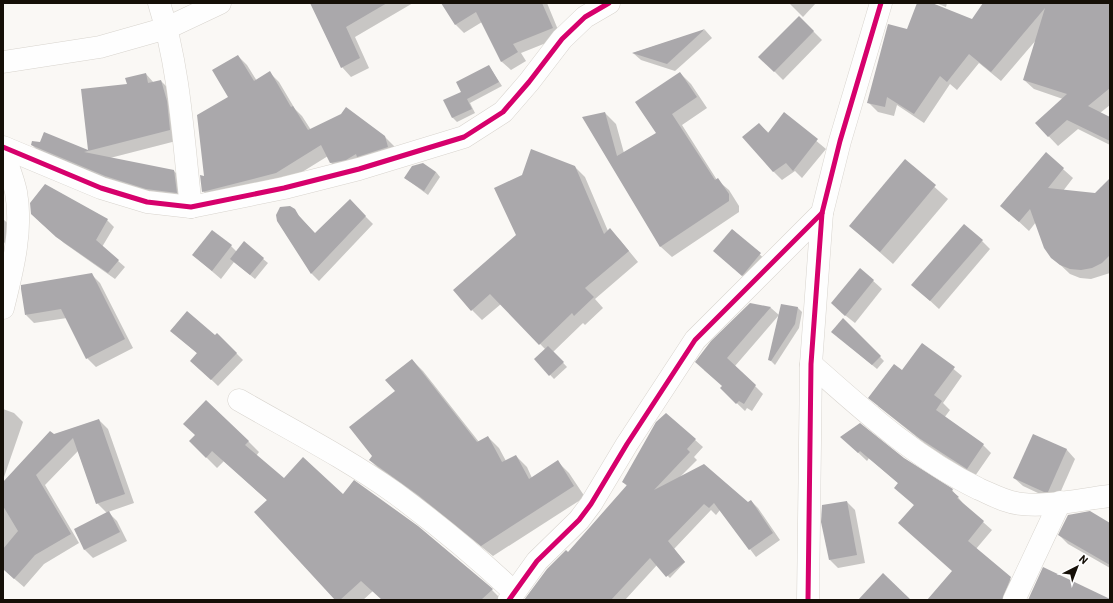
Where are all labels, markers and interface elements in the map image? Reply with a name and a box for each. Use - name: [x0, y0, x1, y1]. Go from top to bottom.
- north arrow: [1057, 547, 1097, 587]
- text: N: [1077, 552, 1091, 566]

